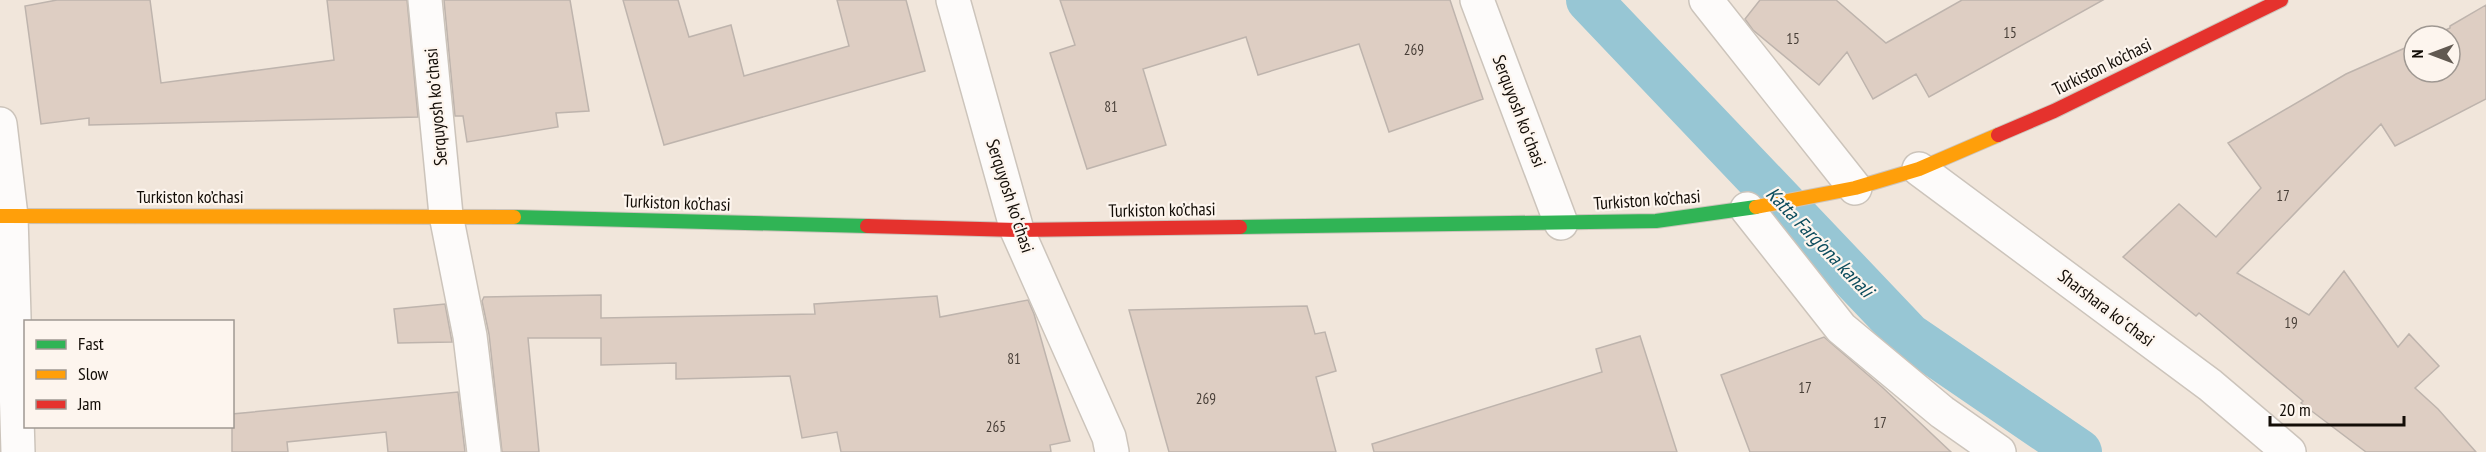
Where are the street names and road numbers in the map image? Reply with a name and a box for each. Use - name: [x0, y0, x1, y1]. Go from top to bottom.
- street label: Turkiston ko’chasi: [2049, 33, 2155, 100]
- street label: Serquyosh koʻchasi: [419, 47, 452, 167]
- street label: Serquyosh koʻchasi: [1488, 52, 1551, 170]
- street label: Serquyosh koʻchasi: [981, 136, 1040, 256]
- street label: Turkiston ko’chasi: [1593, 184, 1701, 215]
- street label: Turkiston ko’chasi: [136, 185, 244, 208]
- street label: Turkiston ko’chasi: [623, 189, 731, 216]
- street label: Turkiston ko’chasi: [1108, 197, 1216, 222]
- street label: Sharshara koʻchasi: [2053, 264, 2159, 351]

